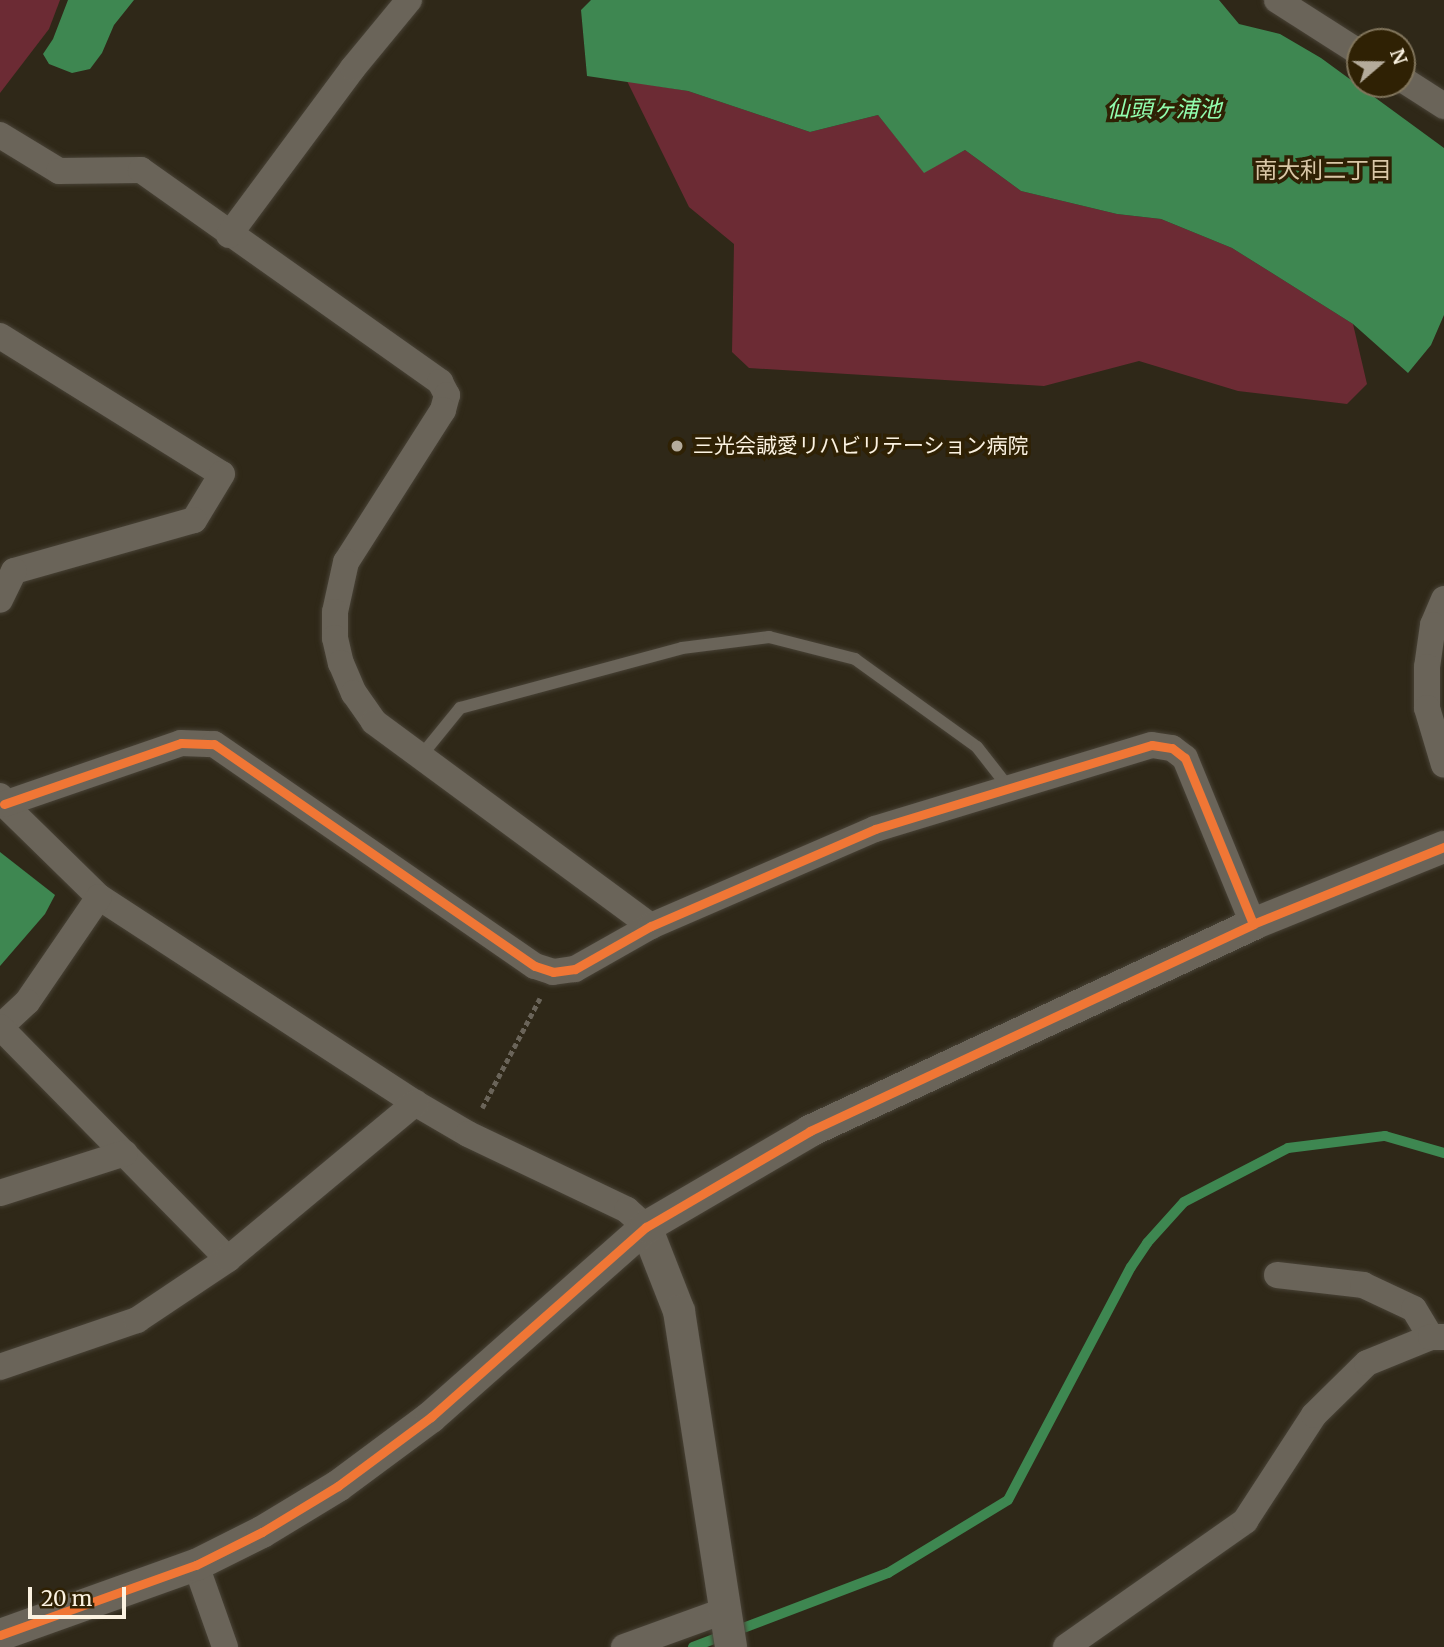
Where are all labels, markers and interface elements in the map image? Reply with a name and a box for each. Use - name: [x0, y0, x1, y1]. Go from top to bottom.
- north arrow: [1346, 28, 1416, 98]
- text: N: [1385, 45, 1413, 68]
- water label: 仙頭ヶ浦池: [1107, 95, 1221, 123]
- district label: 南大利二丁目: [1254, 156, 1392, 184]
- place label: 三光会誠愛リハビリテーション病院: [693, 433, 1029, 459]
- marker: 三光会誠愛リハビリテーション病院: [667, 436, 687, 456]
- scale bar: [32, 1574, 130, 1618]
- text: 20 m: [41, 1585, 92, 1612]

